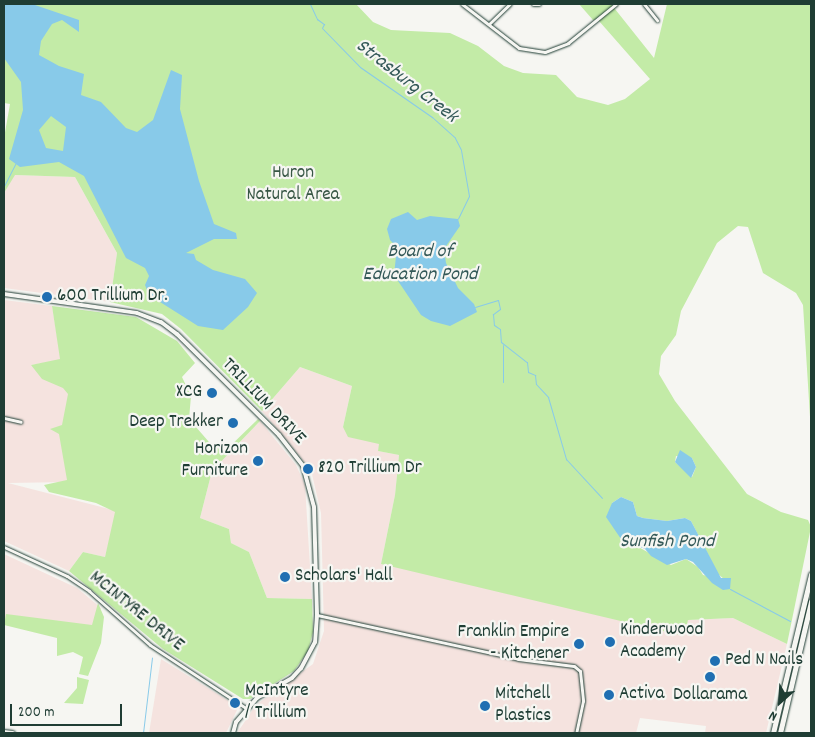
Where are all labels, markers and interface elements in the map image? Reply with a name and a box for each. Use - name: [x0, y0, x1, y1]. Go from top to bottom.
- water label: Strasburg Creek: [350, 35, 462, 129]
- park label: Huron Natural Area: [246, 163, 340, 207]
- water label: Board of Education Pond: [363, 240, 477, 287]
- place label: 600 Trillium Dr.: [57, 286, 168, 308]
- marker: 600 Trillium Dr.: [41, 291, 53, 303]
- street label: TRILLIUM DRIVE: [216, 354, 310, 450]
- place label: XCG: [176, 382, 202, 404]
- marker: XCG: [206, 387, 218, 399]
- place label: Deep Trekker: [129, 412, 223, 434]
- marker: Deep Trekker: [227, 417, 239, 429]
- place label: Horizon Furniture: [181, 439, 248, 483]
- marker: Horizon Furniture: [252, 455, 264, 467]
- place label: 820 Trillium Dr: [318, 458, 422, 480]
- marker: 820 Trillium Dr: [302, 463, 314, 475]
- water label: Sunfish Pond: [620, 530, 714, 554]
- place label: Scholars' Hall: [295, 566, 392, 588]
- street label: MCINTYRE DRIVE: [84, 567, 188, 657]
- marker: Scholars' Hall: [279, 571, 291, 583]
- place label: Kinderwood Academy: [620, 620, 703, 664]
- place label: Franklin Empire - Kitchener: [458, 622, 569, 666]
- marker: Kinderwood Academy: [604, 636, 616, 648]
- marker: Franklin Empire - Kitchener: [573, 638, 585, 650]
- place label: Ped N Nails: [725, 650, 803, 672]
- marker: Ped N Nails: [709, 655, 721, 667]
- marker: Dollarama: [704, 671, 716, 683]
- north arrow: [755, 677, 805, 727]
- place label: McIntyre / Trillium: [245, 681, 309, 725]
- place label: Mitchell Plastics: [495, 684, 551, 728]
- place label: Activa: [619, 684, 664, 706]
- place label: Dollarama: [673, 685, 747, 707]
- marker: Activa: [603, 689, 615, 701]
- scale bar: [12, 694, 125, 726]
- marker: McIntyre / Trillium: [229, 697, 241, 709]
- marker: Mitchell Plastics: [479, 700, 491, 712]
- text: 200 m: [18, 702, 55, 724]
- text: N: [766, 705, 781, 726]

